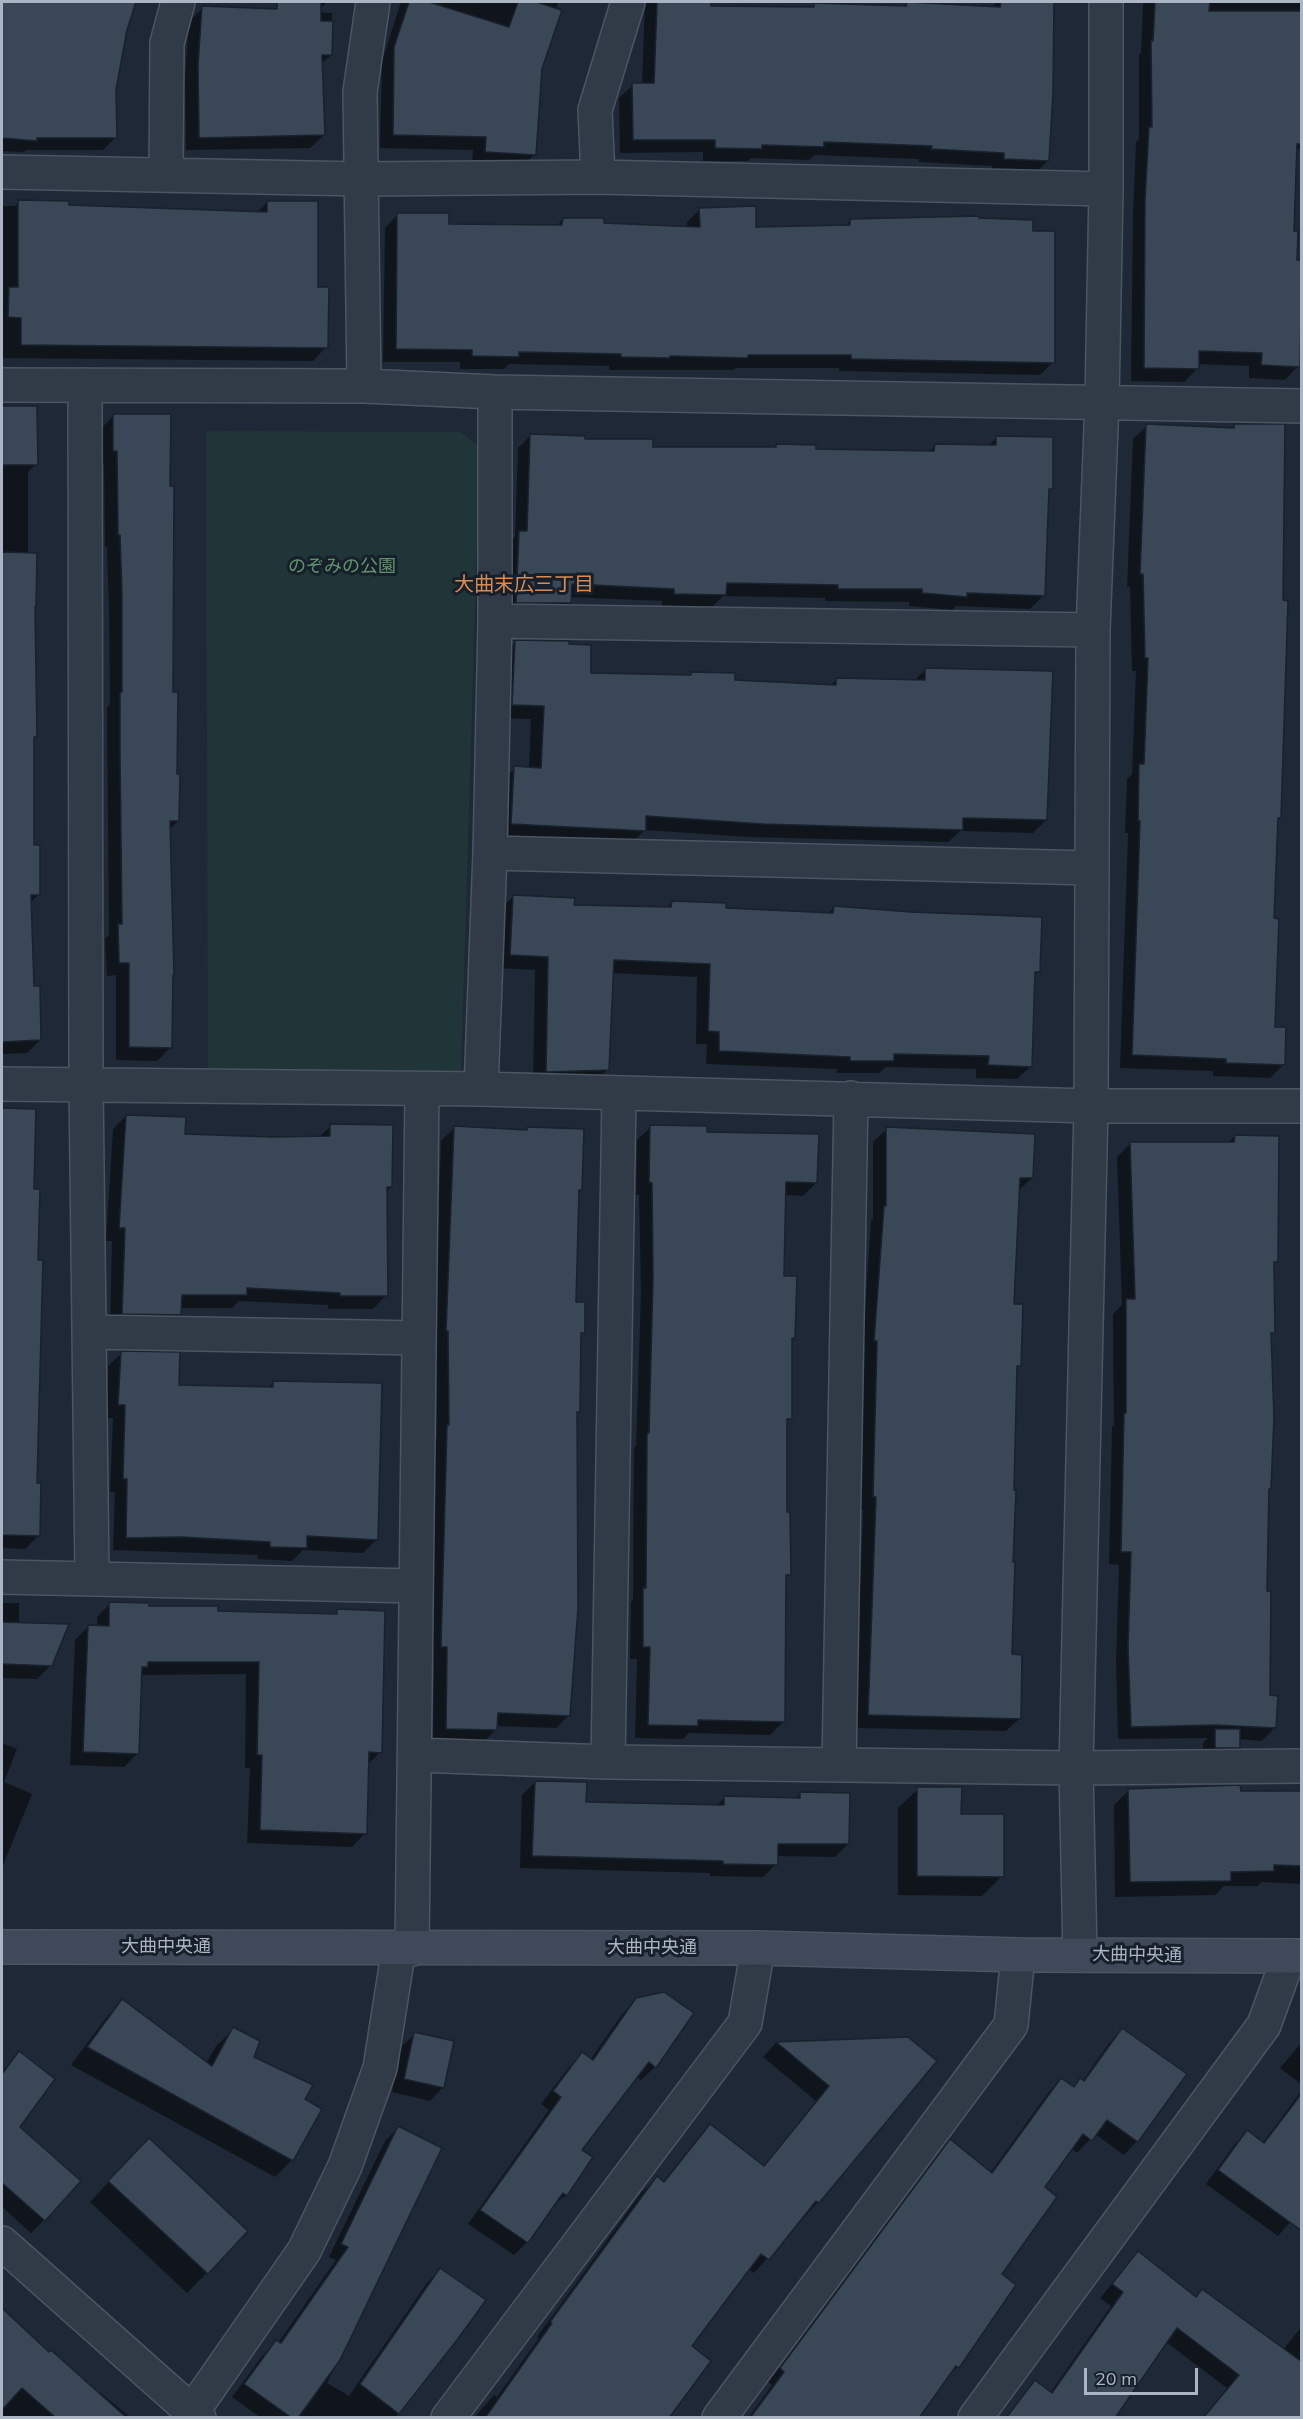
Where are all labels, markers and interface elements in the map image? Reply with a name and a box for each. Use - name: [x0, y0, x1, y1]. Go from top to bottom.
- park label: のぞみの公園: [288, 556, 396, 578]
- district label: 大曲末広三丁目: [454, 573, 594, 597]
- street label: 大曲中央通: [121, 1936, 211, 1958]
- street label: 大曲中央通: [607, 1937, 697, 1959]
- street label: 大曲中央通: [1092, 1943, 1182, 1967]
- scale bar: [1087, 2356, 1201, 2394]
- text: 20 m: [1095, 2367, 1137, 2390]

